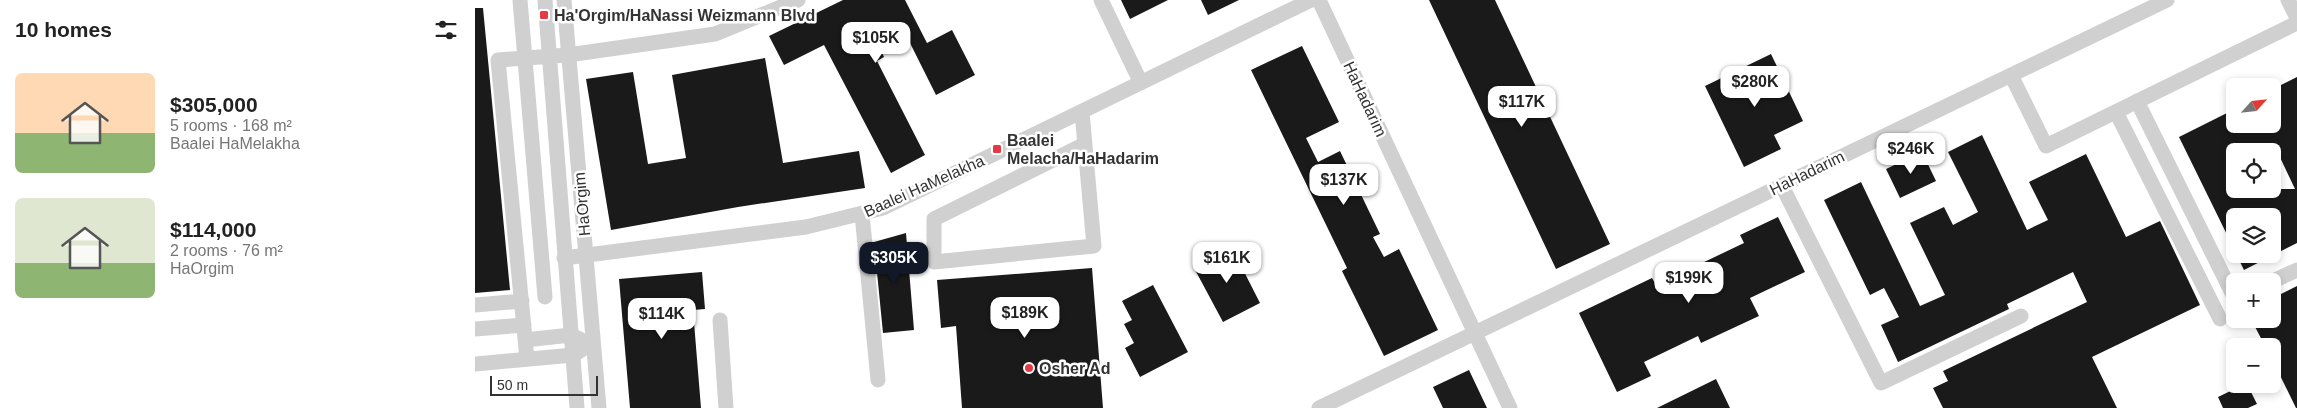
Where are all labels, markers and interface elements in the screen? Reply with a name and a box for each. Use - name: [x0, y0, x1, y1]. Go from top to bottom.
- place label: Ha'Orgim/HaNassi Weizmann Blvd: [554, 7, 815, 24]
- marker: Ha'Orgim/HaNassi Weizmann Blvd: [538, 9, 550, 21]
- icon: filters: [432, 16, 460, 44]
- text: 10 homes: [15, 18, 112, 41]
- pin: $105K: [841, 22, 911, 64]
- text: $105K: [852, 29, 900, 46]
- street label: HaHadarim: [1340, 59, 1390, 139]
- pin: $280K: [1720, 66, 1790, 108]
- text: $280K: [1731, 73, 1779, 90]
- north arrow: [2226, 78, 2281, 132]
- map controls: [2226, 78, 2281, 393]
- pin: $117K: [1487, 86, 1557, 128]
- icon: home: [55, 93, 115, 153]
- text: $305,000: [170, 93, 258, 116]
- text: $117K: [1499, 93, 1545, 110]
- text: 5 rooms · 168 m²: [170, 117, 292, 134]
- place label: Baalei Melacha/HaHadarim: [1007, 132, 1159, 167]
- pin: $246K: [1876, 132, 1946, 175]
- text: Baalei HaMelakha: [170, 135, 300, 152]
- text: $246K: [1887, 140, 1935, 157]
- marker: Baalei Melacha/HaHadarim: [991, 143, 1003, 155]
- button: locate: [2226, 143, 2281, 198]
- street label: HaHadarim: [1767, 148, 1847, 198]
- street label: Baalei HaMelakha: [861, 152, 987, 220]
- pin: $137K: [1309, 164, 1379, 206]
- street label: HaOrgim: [571, 171, 593, 237]
- text: $137K: [1320, 171, 1368, 188]
- button: layers: [2226, 208, 2281, 263]
- icon: home: [55, 218, 115, 278]
- text: $114,000: [170, 218, 256, 241]
- text: 2 rooms · 76 m²: [170, 242, 283, 259]
- pin: $305K: [859, 242, 929, 284]
- pin: $161K: [1192, 242, 1262, 284]
- text: $305K: [870, 249, 918, 266]
- text: $161K: [1203, 249, 1251, 266]
- text: HaOrgim: [170, 260, 234, 277]
- pin: $199K: [1654, 262, 1724, 304]
- text: $199K: [1665, 269, 1713, 286]
- button: +: [2226, 273, 2281, 328]
- pin: $189K: [990, 296, 1060, 339]
- pin: $114K: [627, 298, 697, 340]
- text: $189K: [1001, 304, 1049, 321]
- text: $114K: [639, 305, 685, 322]
- button: −: [2226, 338, 2281, 393]
- place label: Osher Ad: [1039, 360, 1110, 377]
- marker: Osher Ad: [1023, 362, 1035, 374]
- scale bar: [490, 373, 597, 396]
- text: 50 m: [497, 377, 528, 393]

